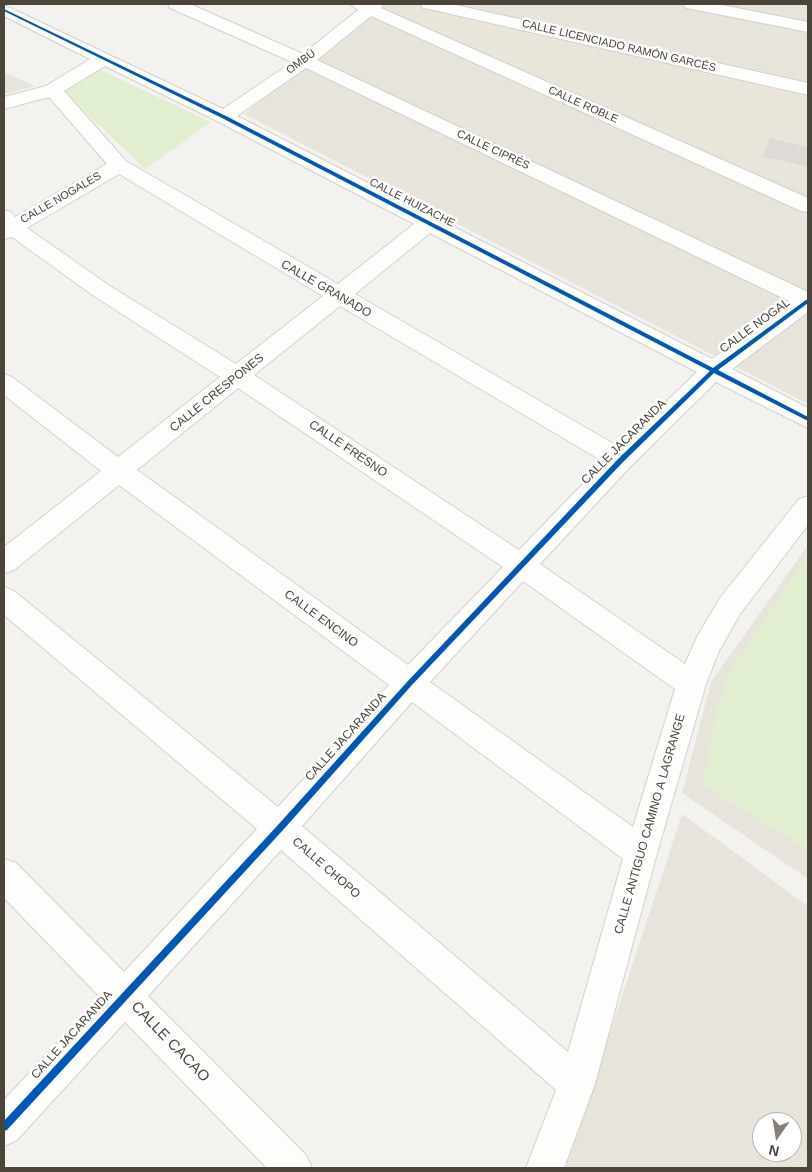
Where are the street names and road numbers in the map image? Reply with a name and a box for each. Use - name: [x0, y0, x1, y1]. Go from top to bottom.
- street label: CALLE LICENCIADO RAMÓN GARCÉS: [521, 17, 717, 75]
- street label: OMBÚ: [284, 47, 318, 77]
- street label: CALLE ROBLE: [546, 84, 620, 126]
- street label: CALLE CIPRÉS: [454, 127, 532, 173]
- street label: CALLE NOGALES: [18, 170, 104, 226]
- street label: CALLE HUIZACHE: [367, 176, 457, 230]
- street label: CALLE GRANADO: [278, 257, 374, 321]
- street label: CALLE NOGAL: [717, 296, 793, 356]
- street label: CALLE CRESPONES: [167, 351, 267, 435]
- street label: CALLE JACARANDA: [579, 397, 669, 487]
- street label: CALLE FRESNO: [306, 417, 390, 481]
- street label: CALLE ENCINO: [281, 587, 361, 651]
- street label: CALLE JACARANDA: [302, 690, 390, 784]
- street label: CALLE ANTIGUO CAMINO A LAGRANGE: [612, 712, 688, 936]
- street label: CALLE CHOPO: [289, 835, 363, 901]
- street label: CALLE JACARANDA: [28, 988, 116, 1082]
- street label: CALLE CACAO: [127, 998, 213, 1086]

